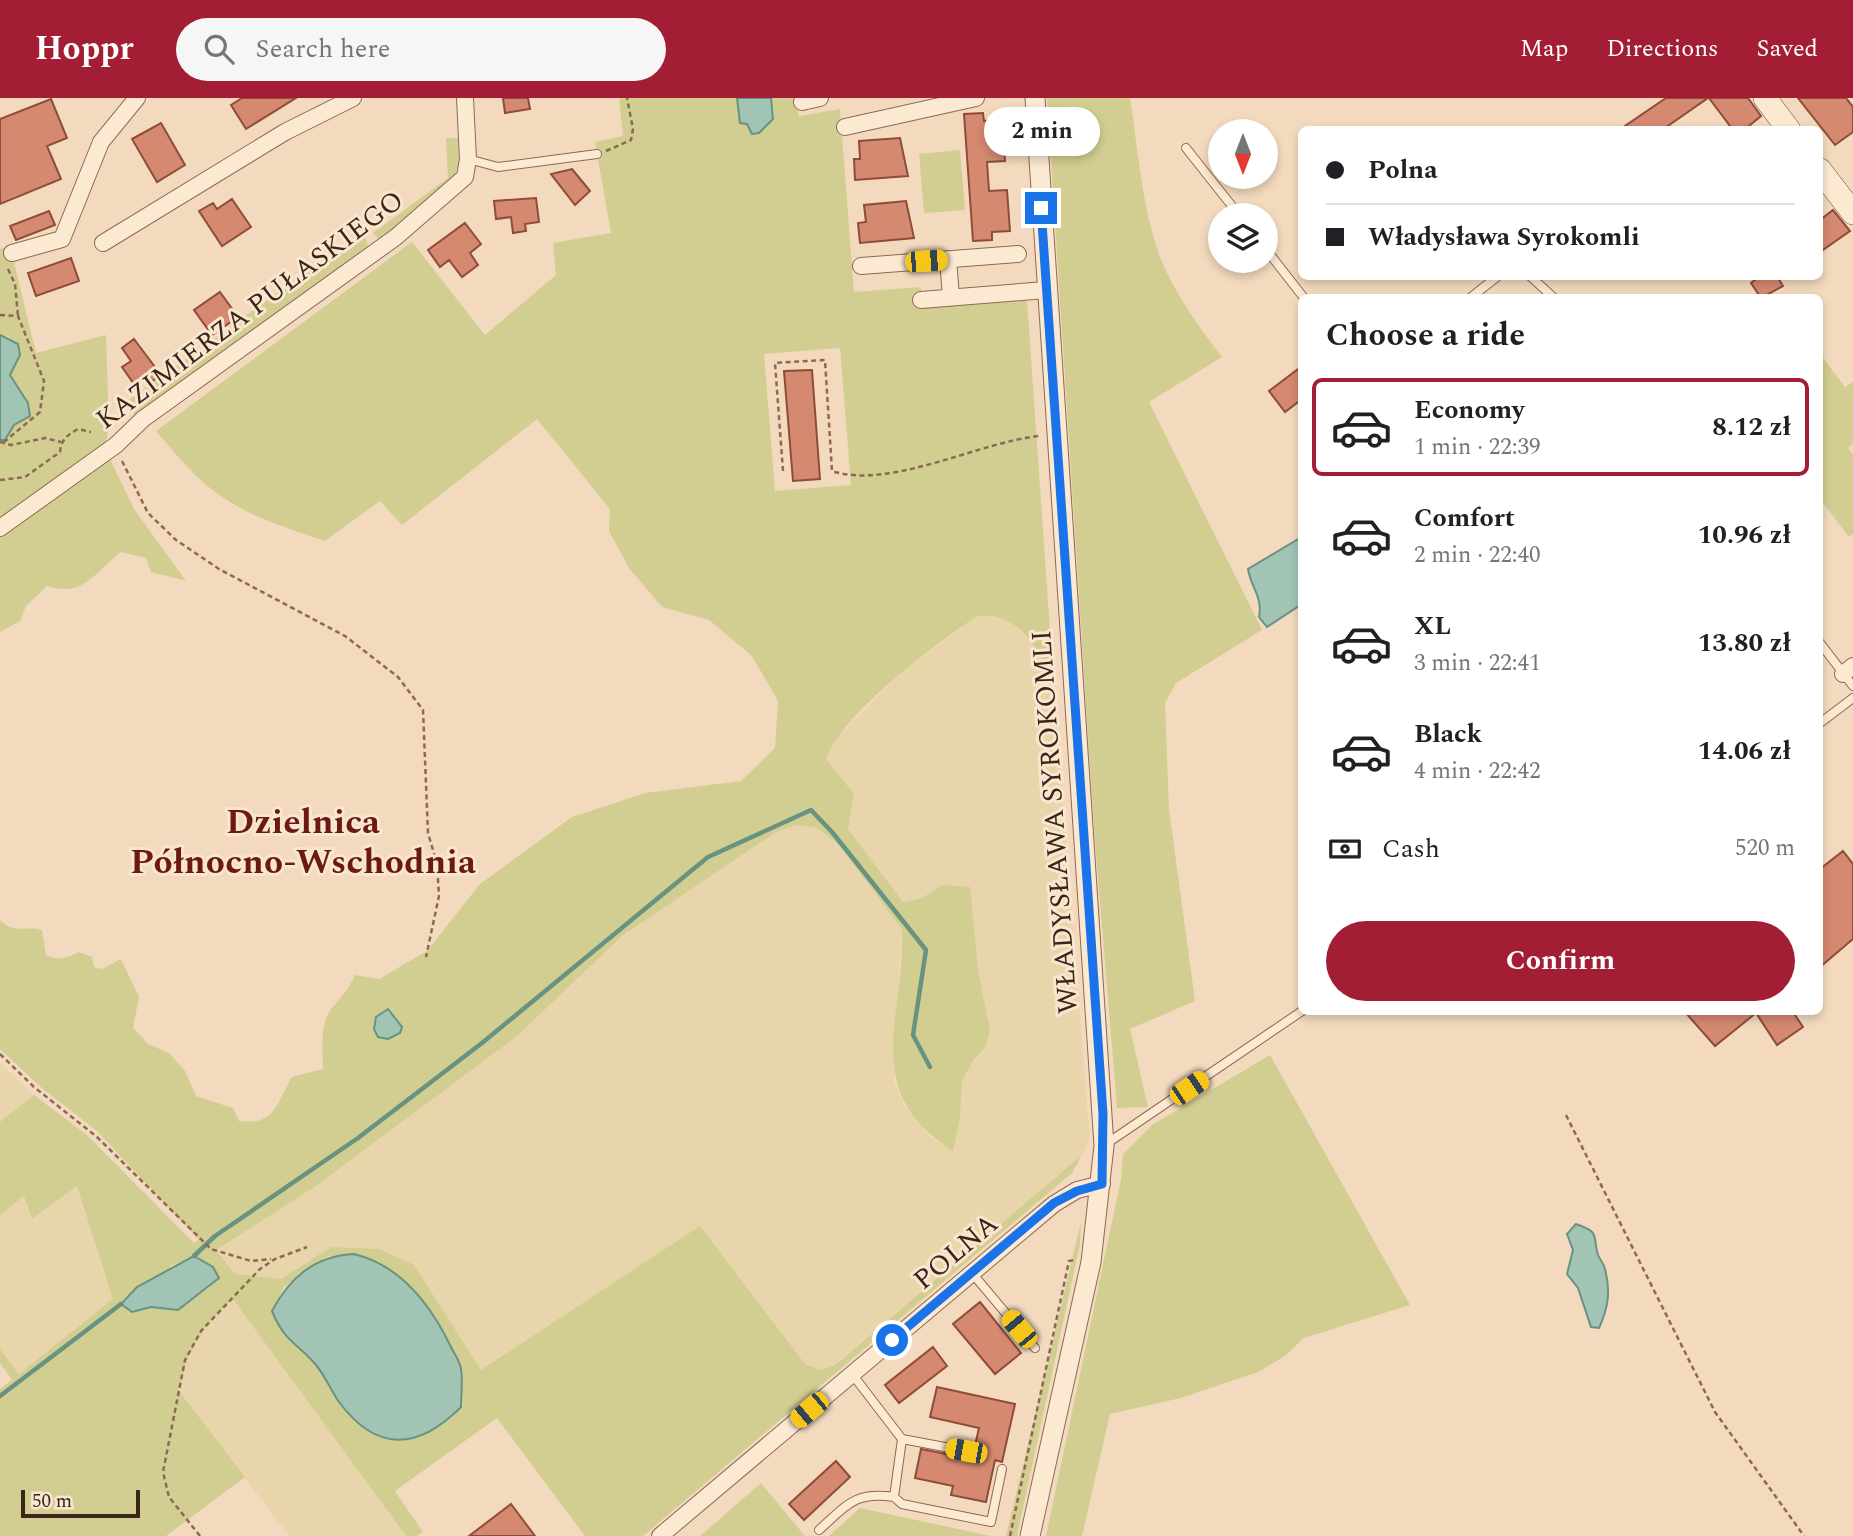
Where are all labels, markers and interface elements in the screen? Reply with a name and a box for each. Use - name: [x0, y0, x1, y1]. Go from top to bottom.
- search box: [176, 18, 666, 81]
- text: Hoppr: [35, 24, 134, 74]
- text: Search here: [256, 29, 390, 69]
- icon: search: [200, 30, 238, 68]
- text: Map: [1520, 31, 1568, 67]
- text: Directions: [1606, 31, 1718, 67]
- text: Saved: [1756, 31, 1818, 67]
- callout: 2 min: [983, 106, 1099, 155]
- text: 2 min: [1011, 114, 1073, 149]
- north arrow: [1208, 119, 1278, 189]
- map controls: [1208, 119, 1278, 273]
- text: Polna: [1368, 150, 1438, 190]
- street label: KAZIMIERZA PUŁASKIEGO: [87, 180, 413, 440]
- route end: [1025, 192, 1057, 224]
- button: layers: [1208, 203, 1278, 273]
- text: Władysława Syrokomli: [1368, 217, 1640, 257]
- car: [905, 249, 948, 273]
- text: Choose a ride: [1326, 311, 1525, 360]
- text: Economy: [1414, 390, 1524, 430]
- icon: car: [1330, 396, 1393, 459]
- text: 8.12 zł: [1712, 407, 1791, 447]
- text: 1 min · 22:39: [1414, 430, 1541, 465]
- text: Comfort: [1414, 498, 1515, 538]
- icon: car: [1330, 504, 1393, 567]
- text: 10.96 zł: [1698, 515, 1791, 555]
- text: 2 min · 22:40: [1414, 538, 1541, 573]
- text: XL: [1414, 606, 1451, 646]
- icon: car: [1330, 612, 1393, 675]
- text: 13.80 zł: [1698, 623, 1791, 663]
- street label: WŁADYSŁAWA SYROKOMLI: [1020, 629, 1090, 1015]
- text: 3 min · 22:41: [1414, 646, 1541, 681]
- text: Black: [1414, 714, 1482, 754]
- icon: car: [1330, 720, 1393, 783]
- text: 14.06 zł: [1698, 731, 1791, 771]
- text: 4 min · 22:42: [1414, 754, 1541, 789]
- district label: Dzielnica Północno-Wschodnia: [130, 796, 476, 889]
- text: Cash: [1382, 829, 1440, 869]
- icon: cash: [1326, 830, 1364, 868]
- text: 520 m: [1735, 831, 1795, 866]
- button: Confirm: [1326, 921, 1795, 1001]
- car: [1166, 1068, 1213, 1108]
- street label: POLNA: [904, 1203, 1008, 1301]
- car: [998, 1306, 1041, 1352]
- route start: [876, 1324, 908, 1356]
- car: [787, 1388, 832, 1432]
- car: [944, 1437, 989, 1465]
- scale bar: [21, 1487, 140, 1519]
- text: 50 m: [32, 1487, 72, 1516]

